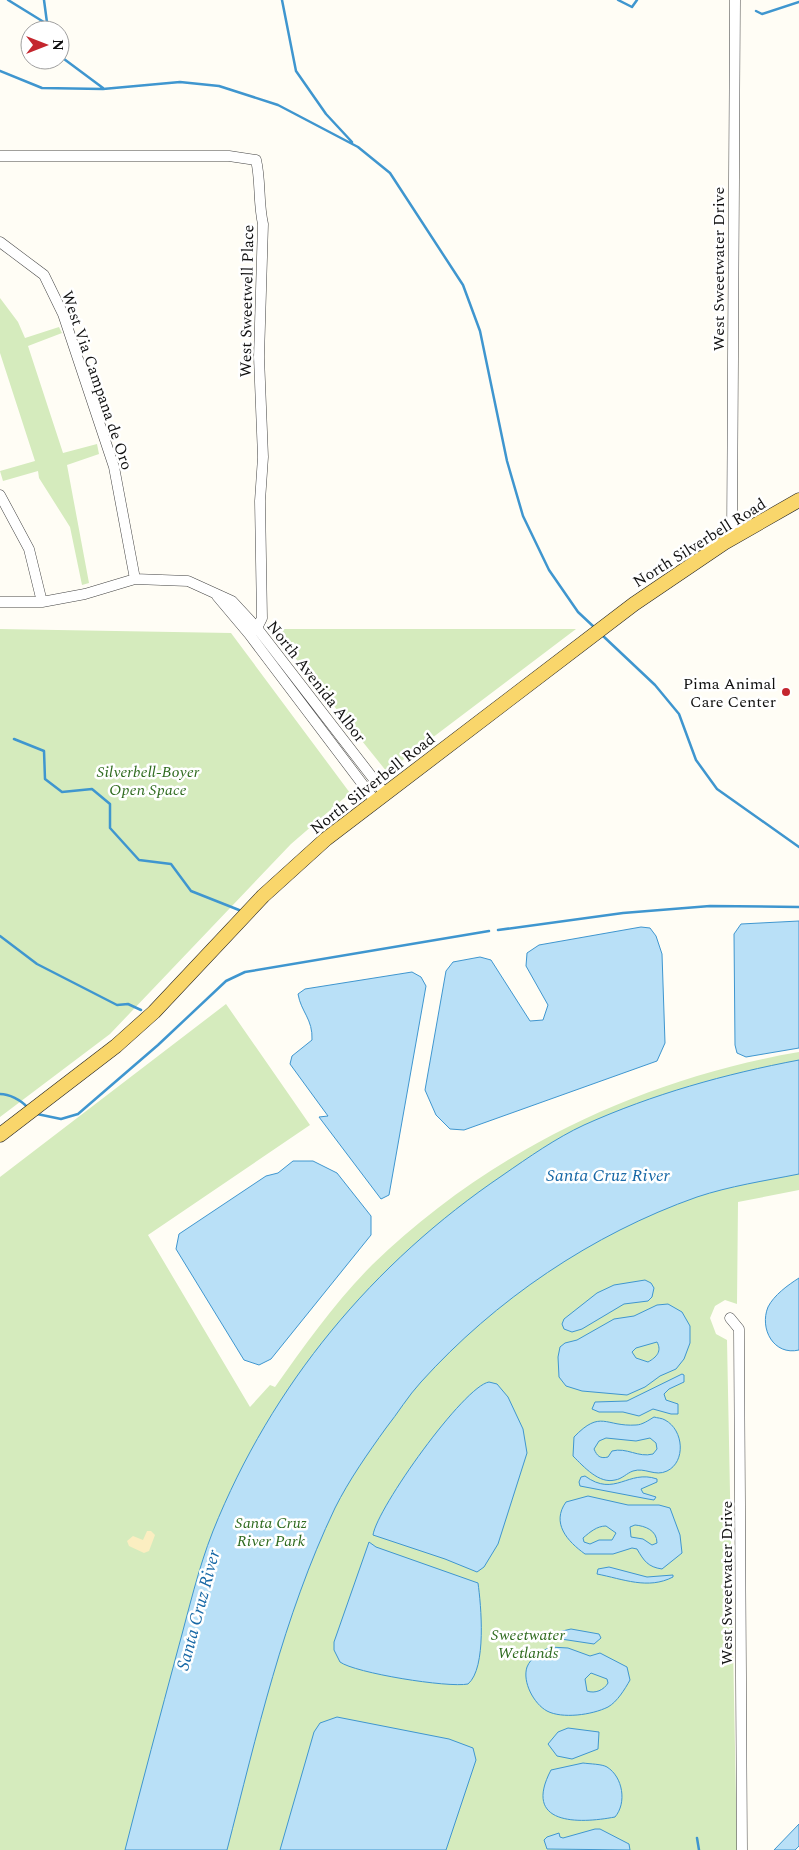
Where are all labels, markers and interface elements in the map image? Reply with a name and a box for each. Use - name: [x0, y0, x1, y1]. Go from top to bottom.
- north arrow: [20, 20, 70, 70]
- text: N: [47, 39, 68, 51]
- street label: West Sweetwater Drive: [707, 187, 731, 351]
- street label: West Sweetwell Place: [234, 224, 260, 378]
- street label: West Via Campana de Oro: [55, 288, 139, 473]
- street label: North Silverbell Road: [628, 492, 771, 594]
- street label: North Avenida Albor: [261, 615, 372, 748]
- place label: Pima Animal Care Center: [683, 672, 776, 714]
- marker: Pima Animal Care Center: [780, 686, 792, 698]
- street label: North Silverbell Road: [305, 727, 440, 840]
- park label: Silverbell-Boyer Open Space: [97, 760, 200, 802]
- water label: Santa Cruz River: [546, 1162, 671, 1189]
- street label: West Sweetwater Drive: [715, 1501, 739, 1665]
- park label: Santa Cruz River Park: [235, 1511, 307, 1553]
- water label: Santa Cruz River: [169, 1546, 228, 1673]
- park label: Sweetwater Wetlands: [491, 1623, 565, 1665]

